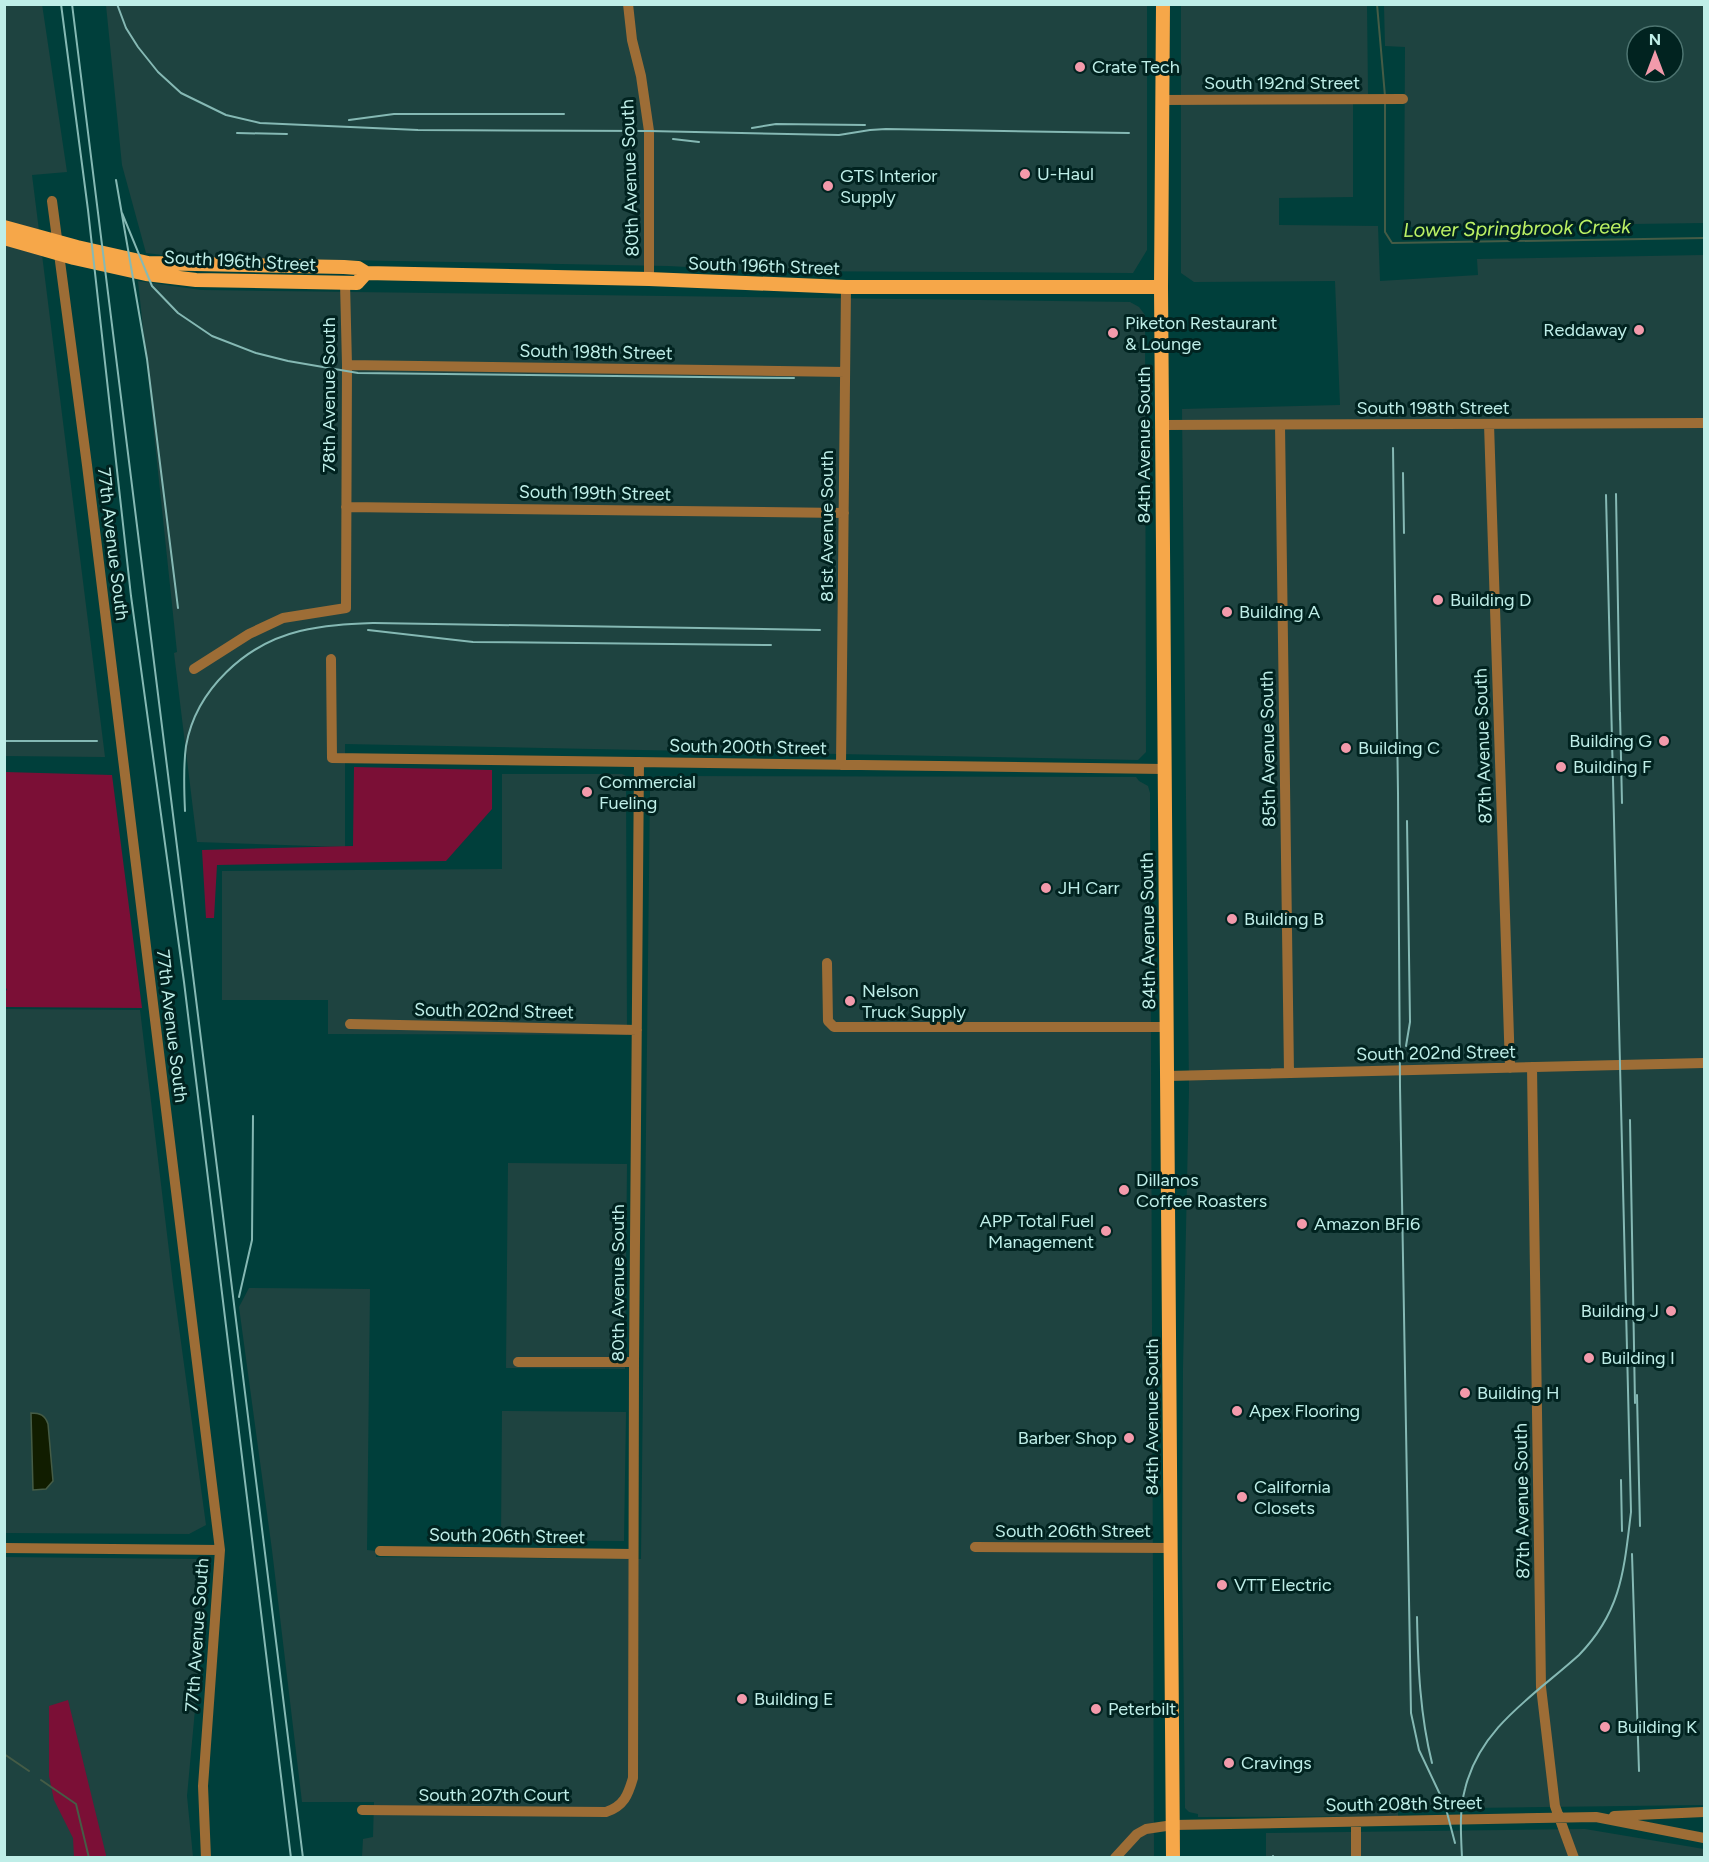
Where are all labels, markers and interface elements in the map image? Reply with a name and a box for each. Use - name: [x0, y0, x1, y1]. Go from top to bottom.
- north arrow: [1625, 24, 1685, 84]
- text: N: [1649, 30, 1661, 49]
- place label: Crate Tech: [1092, 56, 1180, 78]
- marker: Crate Tech: [1073, 60, 1087, 74]
- street label: South 192nd Street: [1204, 72, 1360, 94]
- street label: 80th Avenue South: [616, 99, 644, 257]
- place label: U-Haul: [1037, 163, 1094, 185]
- place label: GTS Interior Supply: [840, 165, 937, 208]
- marker: U-Haul: [1018, 167, 1032, 181]
- marker: GTS Interior Supply: [821, 179, 835, 193]
- water label: Lower Springbrook Creek: [1403, 214, 1632, 242]
- street label: South 196th Street: [163, 246, 317, 276]
- street label: South 196th Street: [687, 252, 841, 280]
- place label: Piketon Restaurant & Lounge: [1125, 312, 1277, 355]
- street label: 78th Avenue South: [318, 317, 340, 473]
- place label: Reddaway: [1543, 319, 1628, 341]
- marker: Reddaway: [1632, 323, 1646, 337]
- marker: Piketon Restaurant & Lounge: [1106, 326, 1120, 340]
- street label: South 198th Street: [519, 340, 673, 364]
- street label: 84th Avenue South: [1133, 366, 1155, 524]
- street label: South 198th Street: [1356, 397, 1510, 419]
- street label: 81st Avenue South: [816, 450, 838, 602]
- street label: 77th Avenue South: [93, 466, 133, 622]
- street label: South 199th Street: [519, 481, 672, 505]
- place label: Building D: [1450, 589, 1531, 611]
- marker: Building D: [1431, 593, 1445, 607]
- place label: Building A: [1239, 601, 1320, 623]
- marker: Building A: [1220, 605, 1234, 619]
- street label: 87th Avenue South: [1469, 668, 1497, 824]
- street label: 85th Avenue South: [1256, 671, 1280, 827]
- place label: Building G: [1569, 730, 1652, 752]
- marker: Building G: [1657, 734, 1671, 748]
- street label: South 200th Street: [669, 735, 827, 759]
- place label: Building C: [1358, 737, 1440, 759]
- marker: Building C: [1339, 741, 1353, 755]
- place label: Building F: [1573, 756, 1652, 778]
- marker: Building F: [1554, 760, 1568, 774]
- place label: Commercial Fueling: [599, 771, 696, 814]
- marker: Commercial Fueling: [580, 785, 594, 799]
- street label: 84th Avenue South: [1136, 852, 1160, 1010]
- place label: JH Carr: [1058, 877, 1120, 899]
- marker: JH Carr: [1039, 881, 1053, 895]
- place label: Building B: [1244, 908, 1324, 930]
- marker: Building B: [1225, 912, 1239, 926]
- street label: 77th Avenue South: [152, 948, 192, 1104]
- place label: Nelson Truck Supply: [862, 980, 966, 1023]
- marker: Nelson Truck Supply: [843, 994, 857, 1008]
- street label: South 202nd Street: [414, 999, 574, 1023]
- street label: South 202nd Street: [1356, 1041, 1516, 1065]
- place label: Dillanos Coffee Roasters: [1136, 1169, 1267, 1212]
- marker: Dillanos Coffee Roasters: [1117, 1183, 1131, 1197]
- street label: 80th Avenue South: [607, 1204, 629, 1362]
- place label: APP Total Fuel Management: [979, 1210, 1094, 1253]
- place label: Amazon BFI6: [1314, 1213, 1420, 1235]
- marker: Amazon BFI6: [1295, 1217, 1309, 1231]
- marker: APP Total Fuel Management: [1099, 1224, 1113, 1238]
- place label: Building J: [1581, 1300, 1659, 1322]
- marker: Building J: [1664, 1304, 1678, 1318]
- street label: 84th Avenue South: [1141, 1338, 1163, 1496]
- place label: Building I: [1601, 1347, 1675, 1369]
- marker: Building I: [1582, 1351, 1596, 1365]
- place label: Building H: [1477, 1382, 1559, 1404]
- marker: Building H: [1458, 1386, 1472, 1400]
- place label: Apex Flooring: [1249, 1400, 1360, 1422]
- marker: Apex Flooring: [1230, 1404, 1244, 1418]
- street label: 87th Avenue South: [1510, 1423, 1534, 1579]
- place label: Barber Shop: [1018, 1427, 1117, 1449]
- marker: Barber Shop: [1122, 1431, 1136, 1445]
- place label: California Closets: [1254, 1476, 1331, 1519]
- marker: California Closets: [1235, 1490, 1249, 1504]
- street label: South 206th Street: [995, 1520, 1151, 1542]
- street label: South 206th Street: [429, 1524, 586, 1548]
- street label: 77th Avenue South: [181, 1557, 213, 1713]
- place label: VTT Electric: [1234, 1574, 1332, 1596]
- marker: VTT Electric: [1215, 1578, 1229, 1592]
- place label: Building E: [754, 1688, 834, 1710]
- marker: Building E: [735, 1692, 749, 1706]
- place label: Peterbilt: [1108, 1698, 1176, 1720]
- marker: Peterbilt: [1089, 1702, 1103, 1716]
- place label: Building K: [1617, 1716, 1697, 1738]
- marker: Building K: [1598, 1720, 1612, 1734]
- place label: Cravings: [1241, 1752, 1312, 1774]
- marker: Cravings: [1222, 1756, 1236, 1770]
- street label: South 207th Court: [418, 1784, 570, 1806]
- street label: South 208th Street: [1325, 1792, 1483, 1816]

